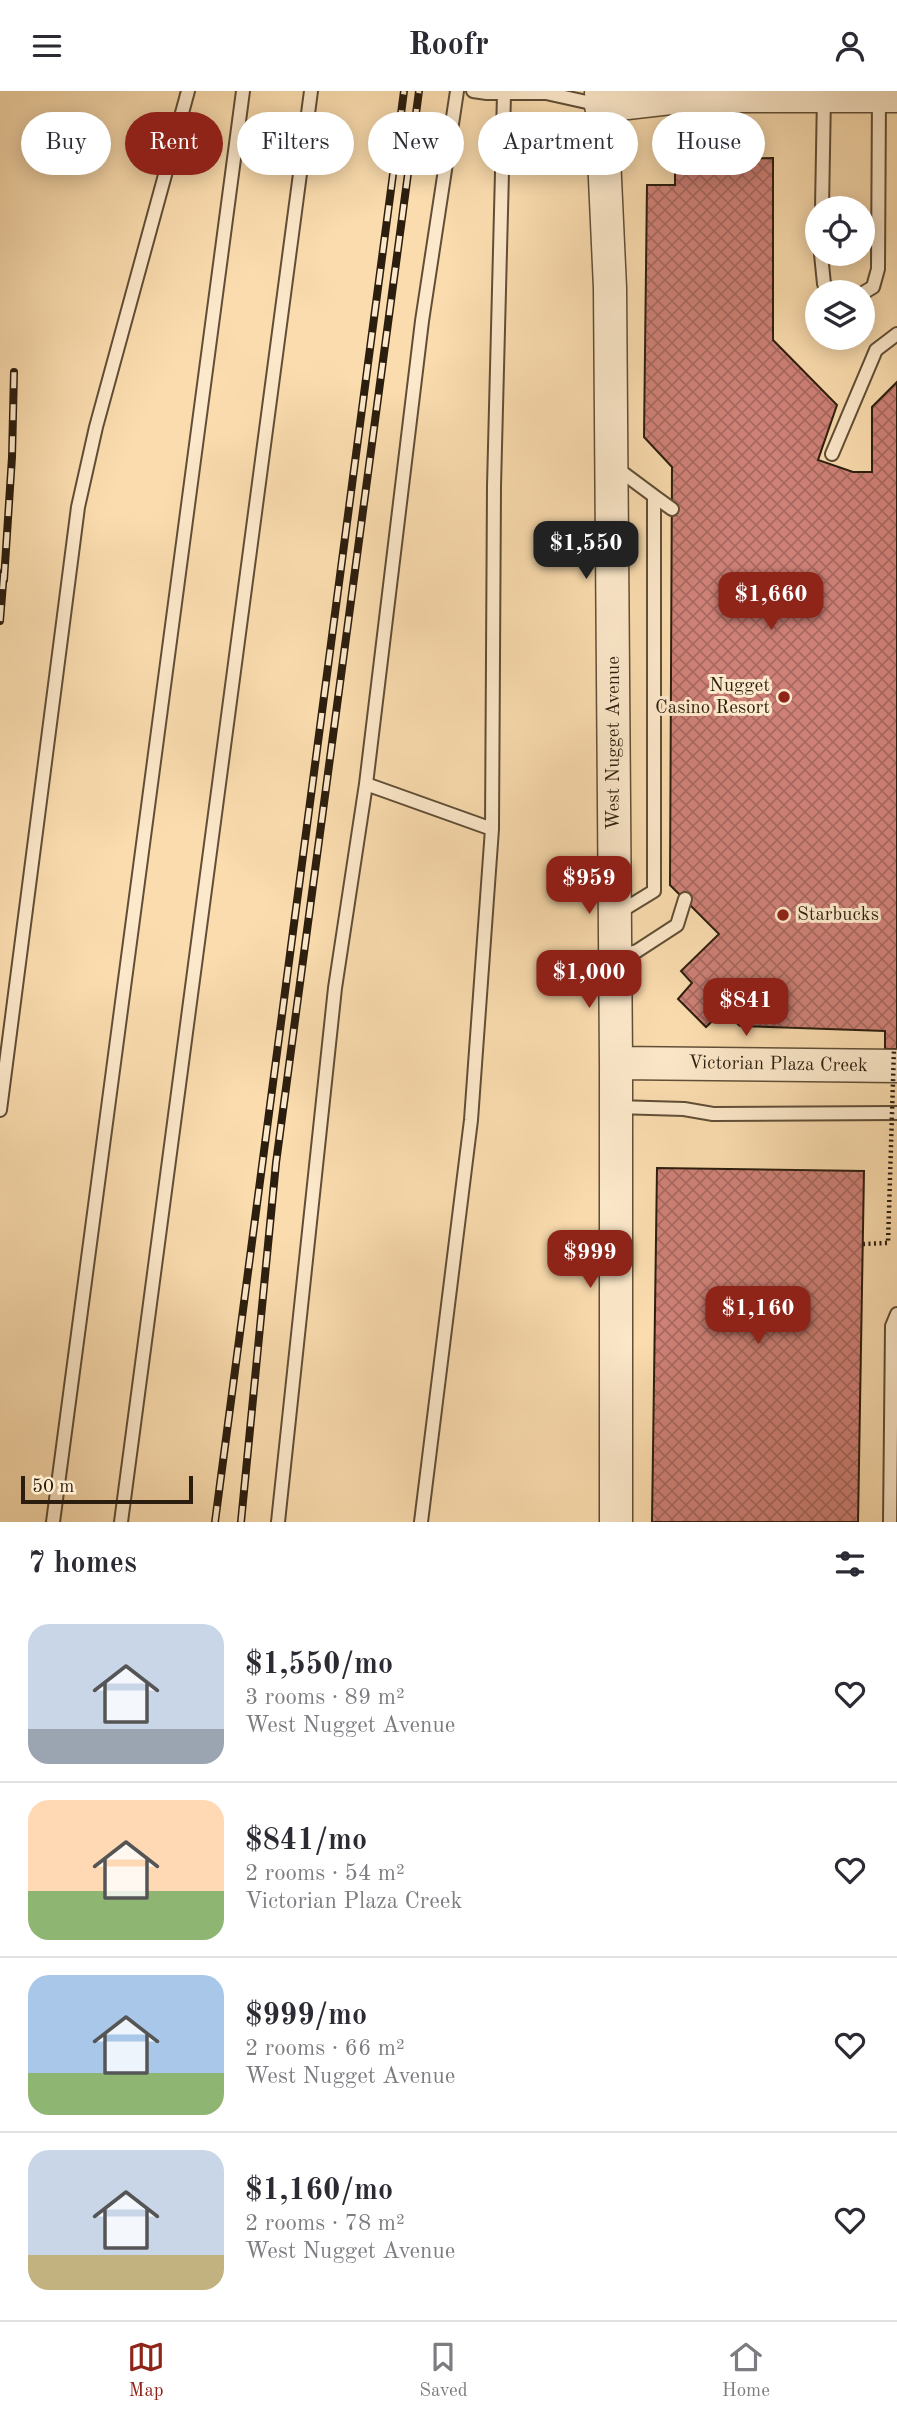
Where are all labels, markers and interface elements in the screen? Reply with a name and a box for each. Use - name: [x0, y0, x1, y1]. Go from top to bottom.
- icon: menu: [28, 27, 66, 65]
- icon: person: [831, 27, 869, 65]
- text: Roofr: [408, 30, 489, 62]
- chip: Buy: [21, 112, 111, 175]
- chip: Rent: [125, 112, 223, 175]
- chip: Filters: [237, 112, 354, 175]
- chip: New: [368, 112, 464, 175]
- chip: Apartment: [478, 112, 638, 175]
- chip: House: [652, 112, 765, 175]
- map controls: [805, 196, 875, 350]
- button: locate: [805, 196, 875, 266]
- button: layers: [805, 280, 875, 350]
- pin: $1,550: [529, 521, 643, 581]
- text: $1,550: [549, 532, 623, 555]
- pin: $1,660: [714, 573, 828, 632]
- text: $1,660: [734, 583, 808, 606]
- street label: West Nugget Avenue: [605, 656, 624, 830]
- place label: Nugget Casino Resort: [655, 677, 770, 718]
- marker: Nugget Casino Resort: [776, 689, 792, 705]
- pin: $959: [548, 857, 630, 916]
- text: $959: [562, 867, 616, 890]
- place label: Starbucks: [797, 906, 879, 925]
- marker: Starbucks: [775, 907, 791, 923]
- pin: $1,000: [532, 951, 646, 1010]
- text: $1,000: [552, 961, 626, 984]
- pin: $841: [705, 979, 787, 1038]
- text: $841: [719, 989, 773, 1012]
- street label: Victorian Plaza Creek: [688, 1054, 868, 1076]
- pin: $999: [549, 1231, 631, 1290]
- text: $999: [563, 1241, 617, 1264]
- pin: $1,160: [701, 1287, 815, 1346]
- text: $1,160: [721, 1297, 795, 1320]
- scale bar: [21, 1473, 192, 1505]
- text: 50 m: [32, 1478, 74, 1497]
- icon: filters: [831, 1545, 869, 1583]
- text: 7 homes: [28, 1549, 137, 1579]
- text: $1,550/mo: [245, 1650, 393, 1680]
- icon: home: [84, 1652, 168, 1736]
- icon: heart: [831, 1675, 869, 1713]
- text: 3 rooms · 89 m²: [245, 1686, 405, 1709]
- text: West Nugget Avenue: [245, 1714, 455, 1737]
- text: $841/mo: [245, 1826, 367, 1856]
- icon: home: [84, 1828, 168, 1912]
- icon: heart: [831, 1851, 869, 1889]
- text: 2 rooms · 54 m²: [245, 1862, 405, 1885]
- text: Victorian Plaza Creek: [245, 1890, 462, 1913]
- text: $999/mo: [245, 2001, 367, 2031]
- icon: home: [84, 2003, 168, 2087]
- icon: heart: [831, 2026, 869, 2064]
- text: 2 rooms · 66 m²: [245, 2037, 405, 2060]
- text: West Nugget Avenue: [245, 2065, 455, 2088]
- text: $1,160/mo: [245, 2176, 393, 2206]
- icon: home: [84, 2178, 168, 2262]
- icon: heart: [831, 2201, 869, 2239]
- text: 2 rooms · 78 m²: [245, 2212, 405, 2235]
- text: West Nugget Avenue: [245, 2240, 455, 2263]
- tab: Map: [127, 2338, 165, 2403]
- tab: Saved: [419, 2338, 468, 2403]
- tab: Home: [722, 2338, 770, 2403]

